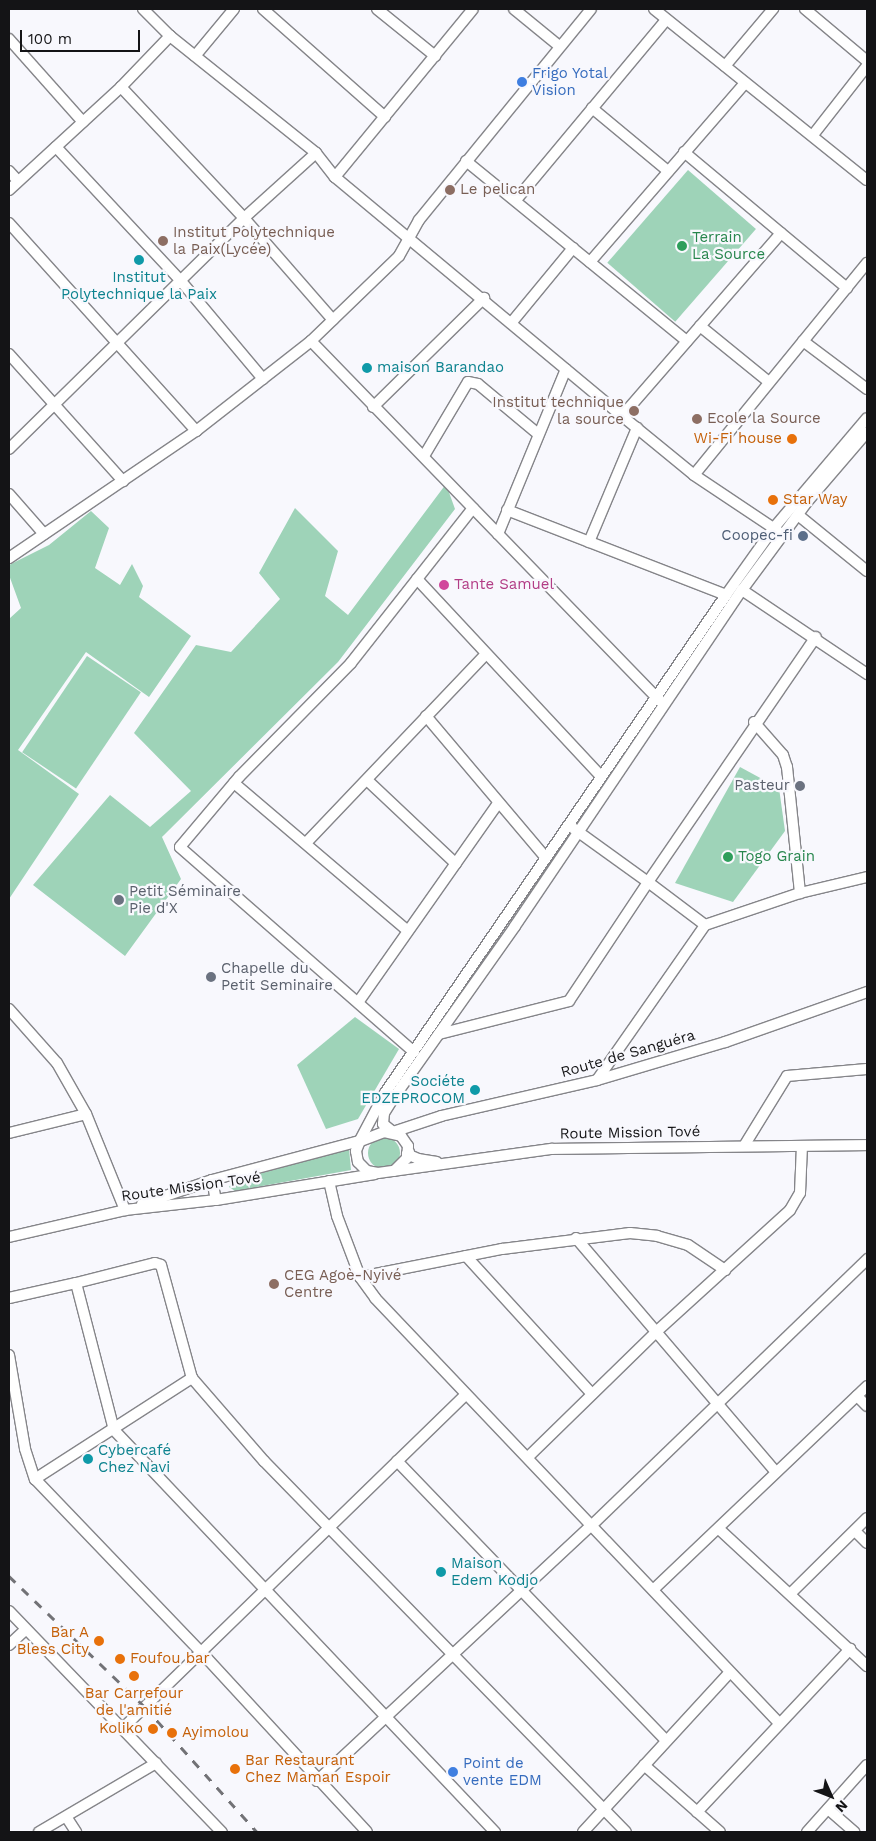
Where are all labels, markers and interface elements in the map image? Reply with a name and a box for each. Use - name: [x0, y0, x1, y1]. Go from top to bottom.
- scale bar: [22, 20, 142, 52]
- text: 100 m: [28, 30, 72, 48]
- place label: Frigo Yotal Vision: [532, 64, 608, 99]
- marker: Frigo Yotal Vision: [516, 76, 528, 88]
- place label: Le pelican: [460, 181, 535, 199]
- marker: Le pelican: [444, 184, 456, 196]
- place label: Institut Polytechnique la Paix(Lycée): [173, 223, 335, 258]
- place label: Terrain La Source: [692, 228, 765, 263]
- marker: Institut Polytechnique la Paix(Lycée): [157, 235, 169, 247]
- marker: Terrain La Source: [676, 240, 688, 252]
- marker: Institut Polytechnique la Paix: [133, 254, 145, 266]
- place label: Institut Polytechnique la Paix: [61, 268, 217, 303]
- place label: maison Barandao: [377, 359, 504, 377]
- marker: maison Barandao: [361, 362, 373, 374]
- place label: Institut technique la source: [492, 393, 624, 428]
- marker: Institut technique la source: [628, 405, 640, 417]
- place label: Ecole la Source: [707, 410, 821, 428]
- marker: Ecole la Source: [691, 413, 703, 425]
- place label: Wi-Fi house: [694, 430, 782, 448]
- marker: Wi-Fi house: [786, 433, 798, 445]
- place label: Star Way: [783, 491, 848, 509]
- marker: Star Way: [767, 494, 779, 506]
- place label: Coopec-fi: [721, 527, 793, 545]
- marker: Coopec-fi: [797, 530, 809, 542]
- place label: Tante Samuel: [454, 576, 554, 594]
- marker: Tante Samuel: [438, 579, 450, 591]
- place label: Pasteur: [734, 777, 790, 795]
- marker: Pasteur: [794, 780, 806, 792]
- place label: Togo Grain: [738, 848, 815, 866]
- marker: Togo Grain: [722, 851, 734, 863]
- place label: Petit Séminaire Pie d'X: [129, 882, 241, 917]
- marker: Petit Séminaire Pie d'X: [113, 894, 125, 906]
- place label: Chapelle du Petit Seminaire: [221, 959, 333, 994]
- marker: Chapelle du Petit Seminaire: [205, 971, 217, 983]
- street label: Route de Sanguéra: [559, 1026, 697, 1082]
- place label: Sociéte EDZEPROCOM: [361, 1072, 465, 1107]
- marker: Sociéte EDZEPROCOM: [469, 1084, 481, 1096]
- street label: Route Mission Tové: [559, 1123, 701, 1143]
- street label: Route Mission Tové: [120, 1168, 262, 1206]
- place label: CEG Agoè-Nyivé Centre: [284, 1266, 402, 1301]
- marker: CEG Agoè-Nyivé Centre: [268, 1278, 280, 1290]
- place label: Cybercafé Chez Navi: [98, 1441, 171, 1476]
- marker: Cybercafé Chez Navi: [82, 1453, 94, 1465]
- place label: Maison Edem Kodjo: [451, 1554, 538, 1589]
- marker: Maison Edem Kodjo: [435, 1566, 447, 1578]
- place label: Bar A Bless City: [17, 1623, 89, 1658]
- marker: Bar A Bless City: [93, 1635, 105, 1647]
- place label: Foufou bar: [130, 1650, 210, 1668]
- marker: Foufou bar: [114, 1653, 126, 1665]
- marker: Bar Carrefour de l'amitié: [128, 1670, 140, 1682]
- place label: Bar Carrefour de l'amitié: [85, 1684, 183, 1719]
- place label: Koliko: [99, 1720, 143, 1738]
- marker: Koliko: [147, 1723, 159, 1735]
- place label: Ayimolou: [182, 1724, 249, 1742]
- marker: Ayimolou: [166, 1727, 178, 1739]
- place label: Bar Restaurant Chez Maman Espoir: [245, 1751, 391, 1786]
- place label: Point de vente EDM: [463, 1754, 542, 1789]
- marker: Bar Restaurant Chez Maman Espoir: [229, 1763, 241, 1775]
- marker: Point de vente EDM: [447, 1766, 459, 1778]
- north arrow: [806, 1771, 856, 1821]
- text: N: [832, 1797, 851, 1816]

